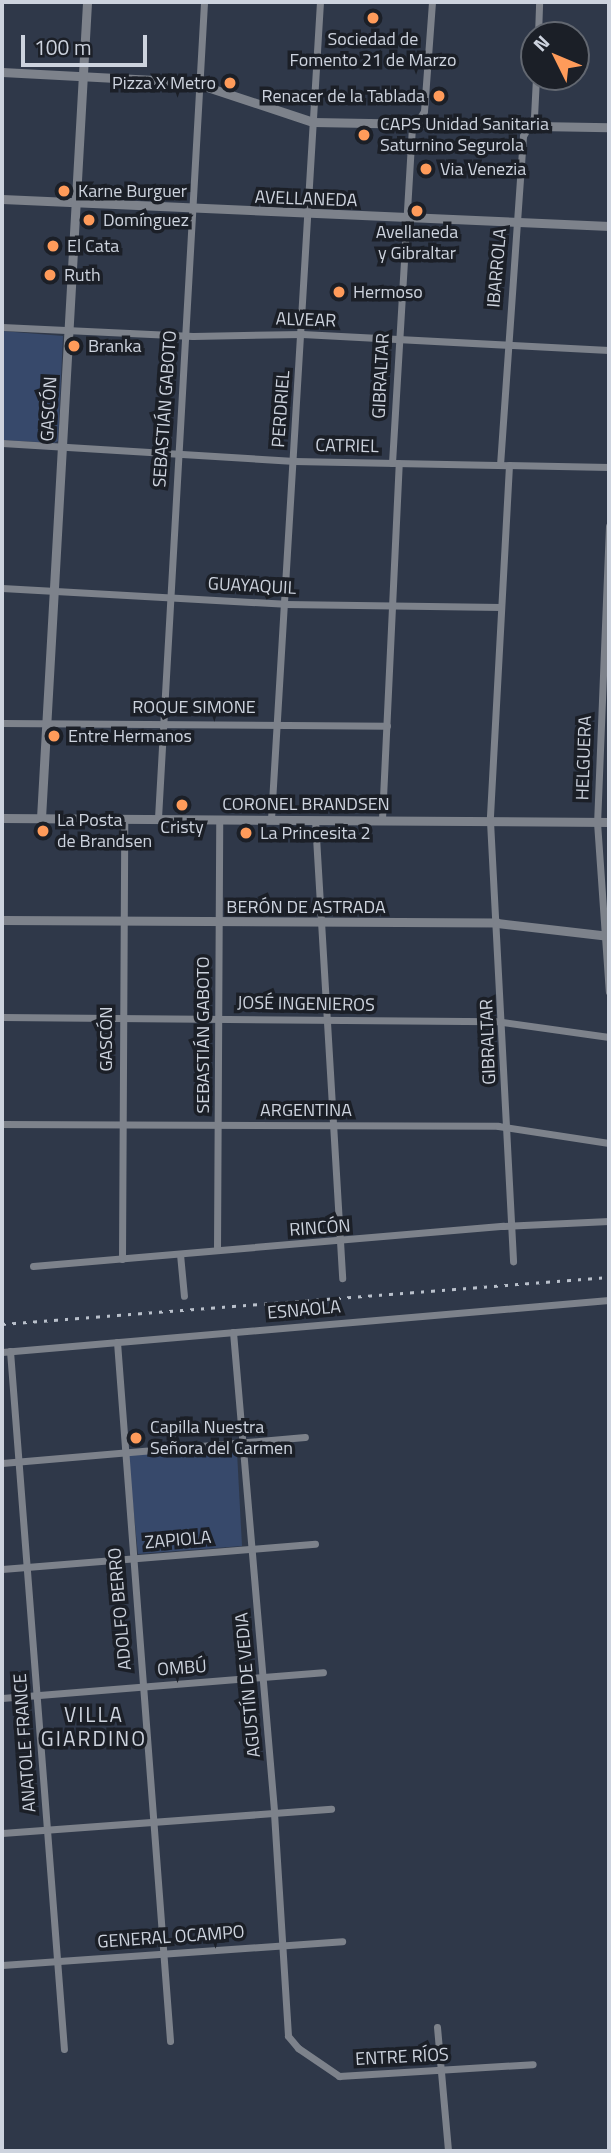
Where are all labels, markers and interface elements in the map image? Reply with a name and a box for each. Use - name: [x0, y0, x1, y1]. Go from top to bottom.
- marker: Sociedad de Fomento 21 de Marzo: [365, 10, 381, 26]
- scale bar: [24, 21, 150, 65]
- north arrow: [520, 21, 590, 91]
- text: N: [526, 28, 556, 57]
- place label: Sociedad de Fomento 21 de Marzo: [290, 29, 456, 72]
- text: 100 m: [34, 31, 91, 63]
- place label: Pizza X Metro: [112, 72, 216, 94]
- marker: Pizza X Metro: [222, 75, 238, 91]
- place label: Renacer de la Tablada: [262, 85, 425, 107]
- marker: Renacer de la Tablada: [431, 88, 447, 104]
- place label: CAPS Unidad Sanitaria Saturnino Segurola: [380, 114, 549, 156]
- marker: CAPS Unidad Sanitaria Saturnino Segurola: [354, 125, 374, 145]
- place label: Via Venezia: [440, 158, 526, 180]
- marker: Via Venezia: [418, 161, 434, 177]
- place label: Karne Burguer: [78, 180, 187, 202]
- marker: Karne Burguer: [56, 183, 72, 199]
- street label: AVELLANEDA: [254, 186, 358, 212]
- marker: Avellaneda y Gibraltar: [409, 203, 425, 219]
- place label: Domínguez: [103, 209, 189, 231]
- marker: Domínguez: [81, 212, 97, 228]
- place label: Avellaneda y Gibraltar: [376, 222, 458, 264]
- street label: IBARROLA: [483, 227, 511, 309]
- place label: El Cata: [67, 235, 119, 257]
- marker: El Cata: [45, 238, 61, 254]
- place label: Ruth: [64, 264, 101, 286]
- marker: Ruth: [42, 267, 58, 283]
- place label: Hermoso: [353, 281, 423, 303]
- marker: Hermoso: [331, 284, 347, 300]
- street label: ALVEAR: [275, 308, 337, 332]
- street label: SEBASTIÁN GABOTO: [149, 330, 181, 488]
- street label: GIBRALTAR: [368, 333, 394, 419]
- place label: Branka: [88, 335, 142, 357]
- marker: Branka: [66, 338, 82, 354]
- street label: PERDRIEL: [268, 370, 294, 448]
- street label: GASCÓN: [37, 376, 61, 442]
- street label: CATRIEL: [315, 435, 379, 457]
- street label: GUAYAQUIL: [207, 573, 297, 599]
- street label: ROQUE SIMONE: [132, 696, 256, 718]
- street label: HELGUERA: [572, 715, 596, 801]
- place label: Entre Hermanos: [68, 725, 192, 747]
- marker: Entre Hermanos: [46, 728, 62, 744]
- street label: CORONEL BRANDSEN: [222, 793, 390, 815]
- marker: Cristy: [174, 797, 190, 813]
- place label: La Posta de Brandsen: [57, 810, 152, 852]
- place label: Cristy: [160, 816, 204, 838]
- place label: La Princesita 2: [260, 822, 371, 844]
- marker: La Posta de Brandsen: [35, 823, 51, 839]
- marker: La Princesita 2: [238, 825, 254, 841]
- street label: BERÓN DE ASTRADA: [226, 896, 386, 918]
- street label: SEBASTIÁN GABOTO: [192, 956, 214, 1114]
- street label: JOSÉ INGENIEROS: [237, 992, 375, 1016]
- street label: GIBRALTAR: [476, 999, 500, 1085]
- street label: GASCÓN: [95, 1006, 117, 1072]
- street label: ARGENTINA: [260, 1099, 352, 1121]
- street label: RINCÓN: [289, 1215, 351, 1241]
- street label: ESNAOLA: [266, 1296, 342, 1324]
- place label: Capilla Nuestra Señora del Carmen: [150, 1417, 293, 1460]
- marker: Capilla Nuestra Señora del Carmen: [128, 1430, 144, 1446]
- street label: ZAPIOLA: [144, 1526, 212, 1554]
- street label: ADOLFO BERRO: [104, 1547, 136, 1671]
- street label: AGUSTÍN DE VEDIA: [231, 1611, 265, 1759]
- street label: OMBÚ: [156, 1655, 208, 1681]
- street label: ANATOLE FRANCE: [9, 1673, 41, 1813]
- district label: VILLA GIARDINO: [42, 1701, 146, 1751]
- street label: GENERAL OCAMPO: [97, 1921, 245, 1953]
- street label: ENTRE RÍOS: [355, 2044, 449, 2070]

